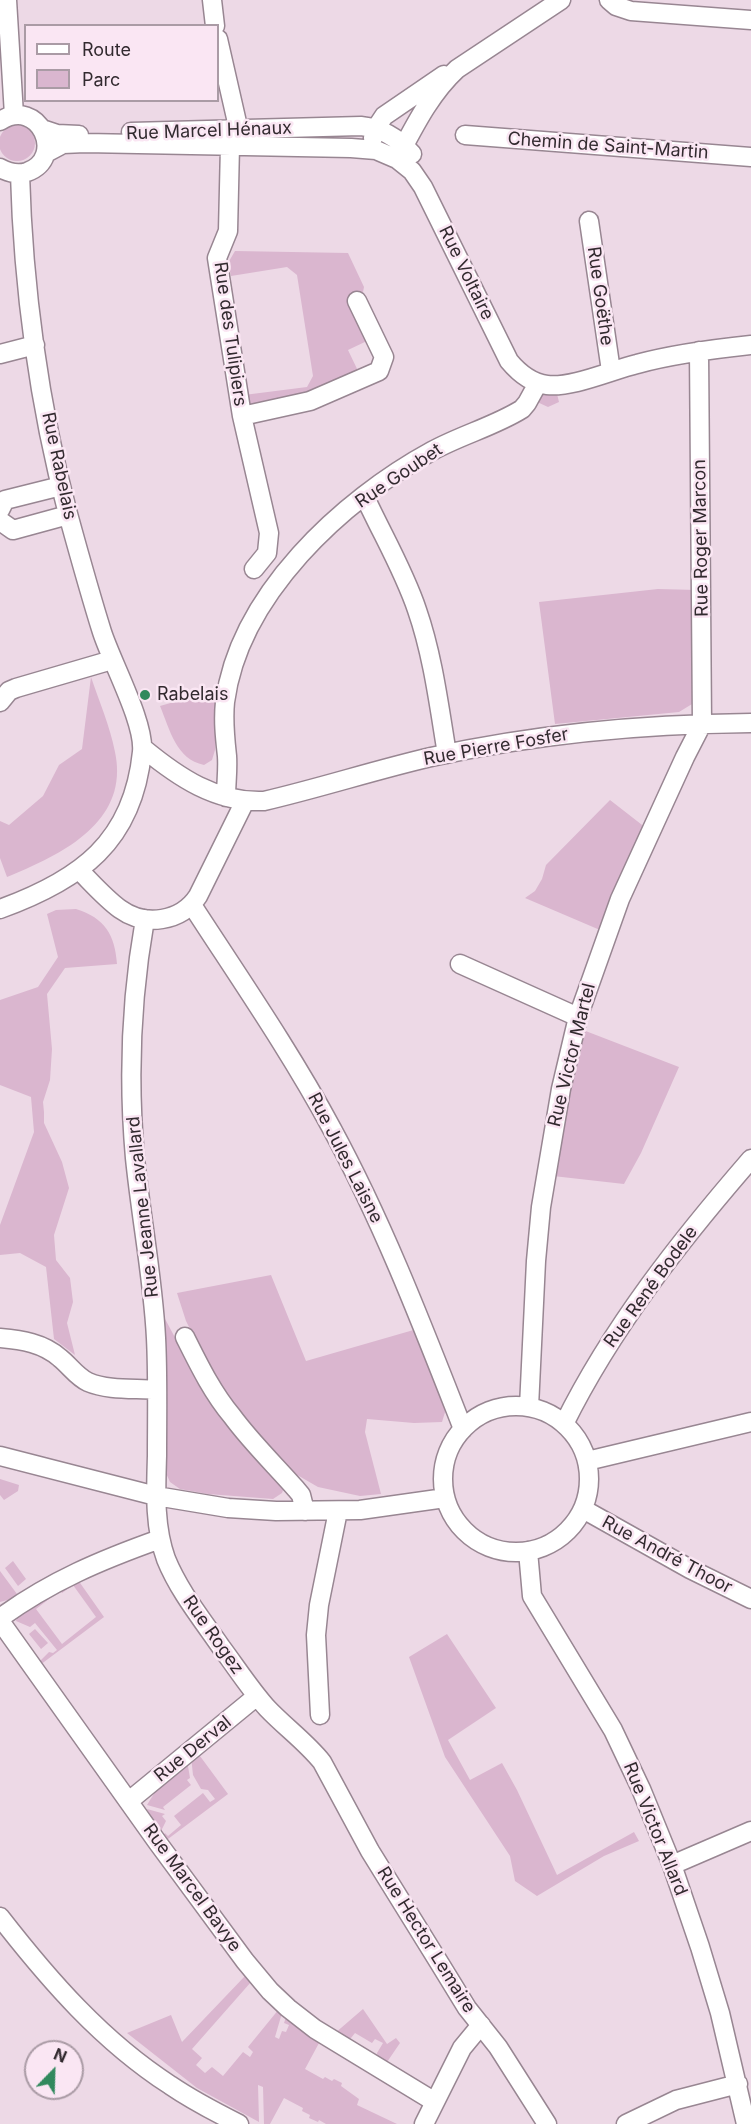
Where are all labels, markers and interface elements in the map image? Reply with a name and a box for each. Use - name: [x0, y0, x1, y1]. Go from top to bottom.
- legend: [24, 24, 219, 102]
- text: Route: [82, 39, 131, 60]
- text: Parc: [82, 69, 120, 90]
- street label: Rue Marcel Hénaux: [126, 117, 292, 145]
- street label: Chemin de Saint-Martin: [507, 128, 709, 164]
- street label: Rue Voltaire: [434, 222, 498, 324]
- street label: Rue Goëthe: [582, 245, 618, 347]
- street label: Rue des Tulipiers: [209, 260, 251, 408]
- street label: Rue Rabelais: [37, 410, 81, 522]
- street label: Rue Goubet: [351, 439, 447, 513]
- street label: Rue Roger Marcon: [689, 459, 713, 617]
- place label: Rabelais: [157, 684, 228, 706]
- marker: Rabelais: [138, 688, 152, 702]
- street label: Rue Pierre Fosfer: [422, 724, 570, 770]
- street label: Rue Victor Martel: [544, 981, 600, 1129]
- street label: Rue Jules Laisne: [303, 1089, 387, 1227]
- street label: Rue Jeanne Lavallard: [123, 1115, 163, 1299]
- street label: Rue René Bodele: [600, 1222, 702, 1352]
- street label: Rue André Thoor: [598, 1512, 736, 1598]
- street label: Rue Rogez: [178, 1591, 248, 1679]
- street label: Rue Derval: [150, 1711, 236, 1787]
- street label: Rue Victor Allard: [618, 1759, 692, 1899]
- street label: Rue Marcel Bavye: [138, 1820, 246, 1956]
- street label: Rue Hector Lemaire: [372, 1863, 480, 2017]
- north arrow: [24, 2040, 84, 2100]
- text: N: [51, 2044, 70, 2067]

